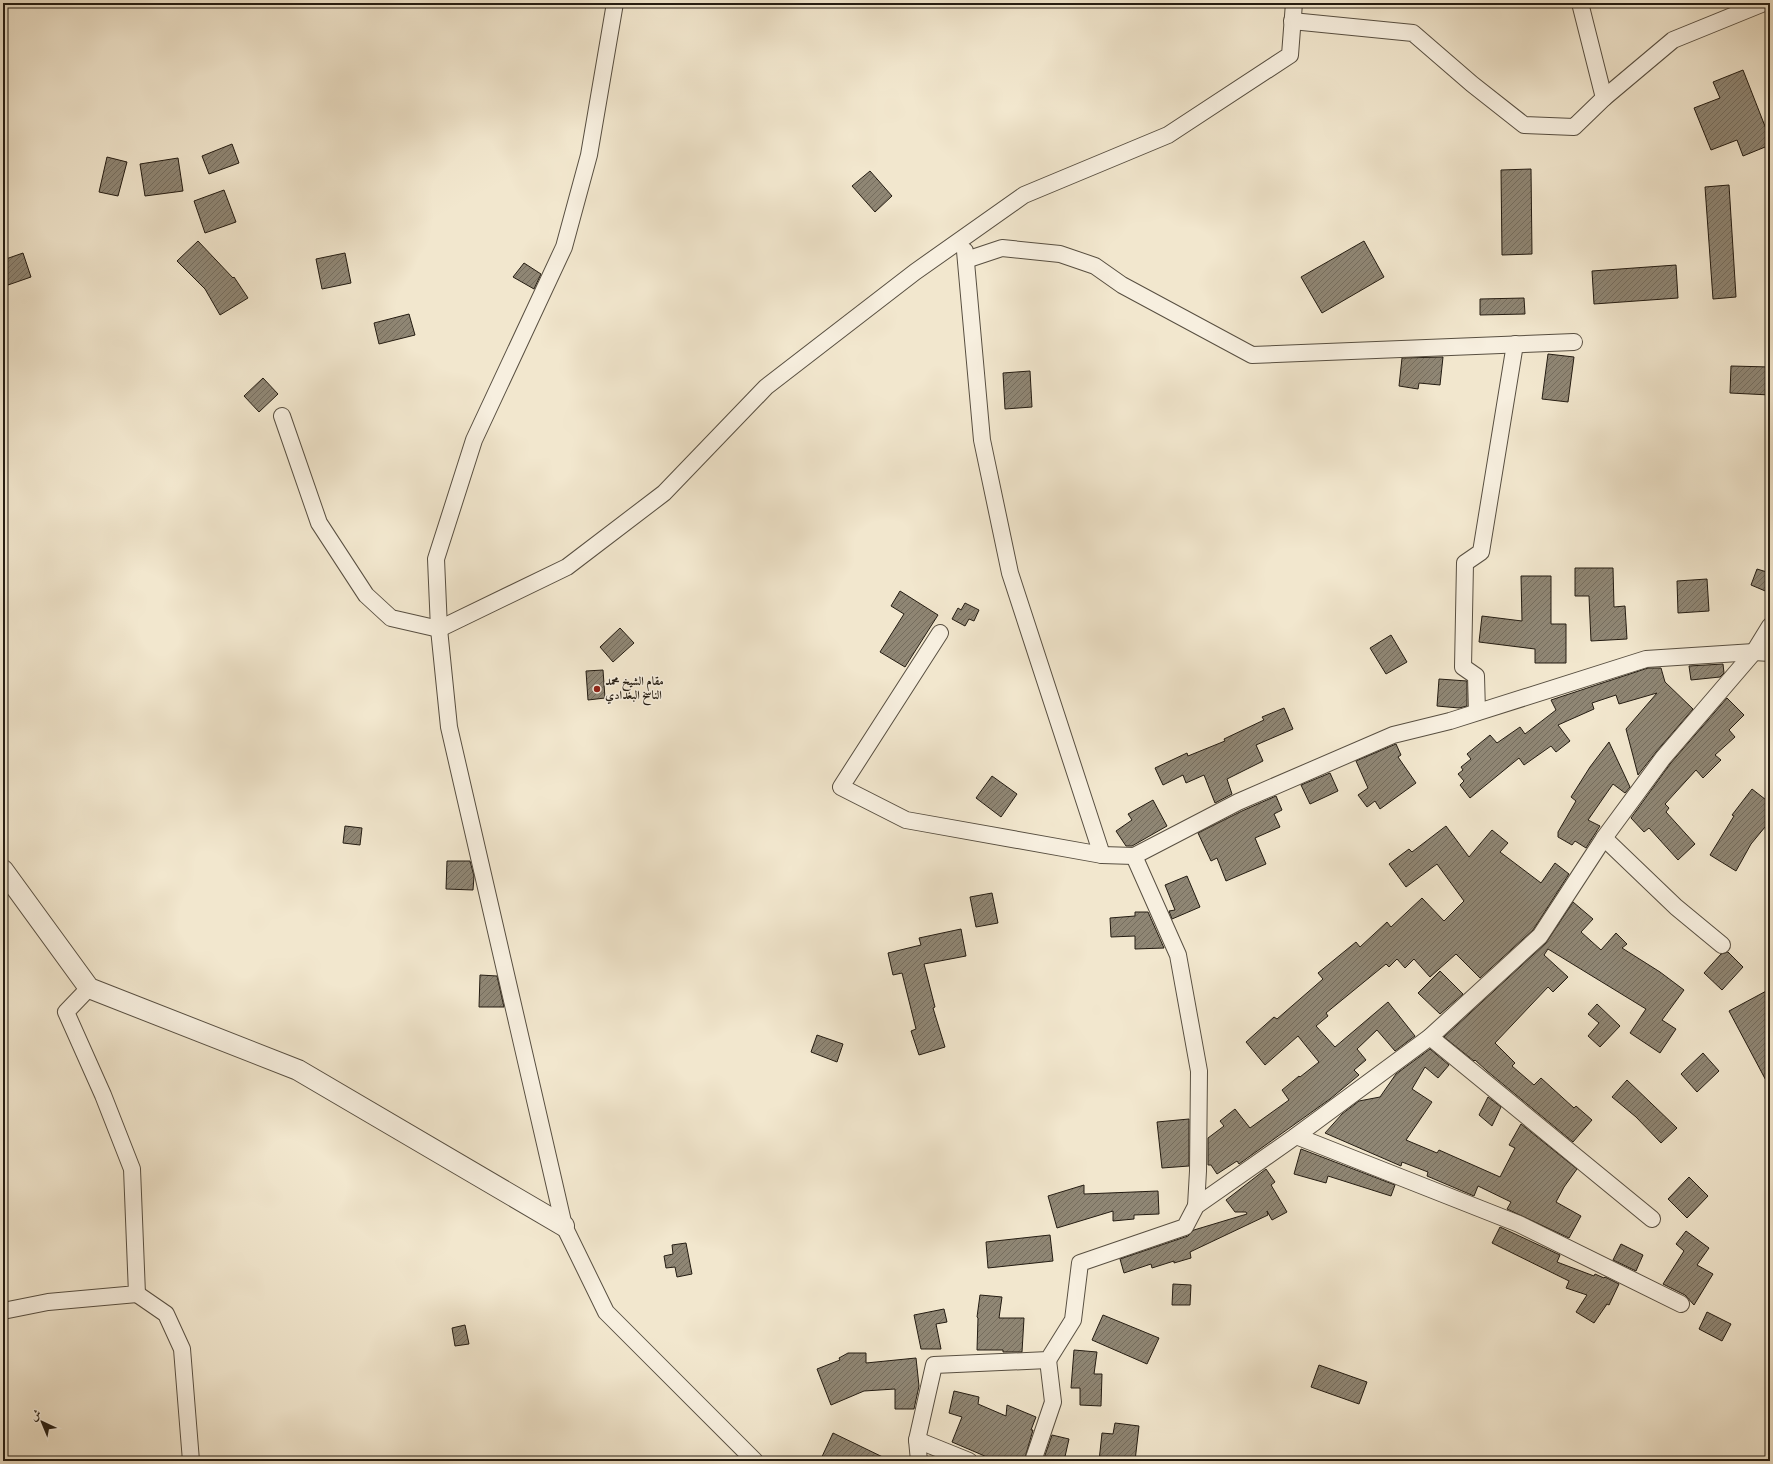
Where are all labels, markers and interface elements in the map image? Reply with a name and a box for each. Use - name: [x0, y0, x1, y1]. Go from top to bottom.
- place label: مقام الشيخ محمد الناسخ البغدادي: [605, 674, 664, 706]
- marker: مقام الشيخ محمد الناسخ البغدادي: [592, 684, 602, 694]
- north arrow: [22, 1402, 62, 1442]
- text: ش: [27, 1407, 45, 1425]

